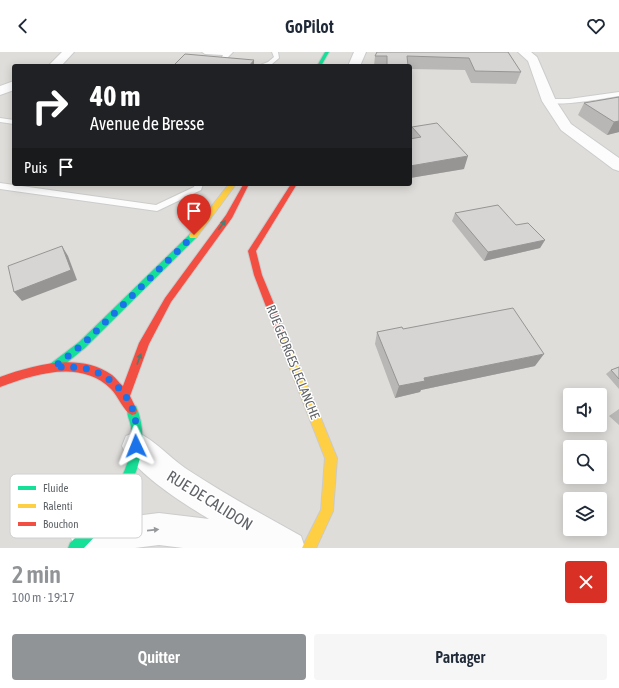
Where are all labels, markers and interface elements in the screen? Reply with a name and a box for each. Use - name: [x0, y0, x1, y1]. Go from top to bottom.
- icon: back: [12, 15, 34, 37]
- icon: heart: [585, 15, 607, 37]
- text: GoPilot: [285, 16, 334, 37]
- icon: right: [24, 80, 76, 132]
- text: 40 m: [90, 80, 140, 112]
- text: Avenue de Bresse: [90, 113, 204, 134]
- icon: arrive: [55, 156, 77, 178]
- text: Puis: [24, 159, 47, 176]
- pin: [177, 194, 211, 235]
- icon: arrive: [183, 200, 205, 222]
- one-way arrow: [218, 220, 226, 231]
- street label: RUE GEORGES LECLANCHE: [263, 303, 323, 422]
- one-way arrow: [136, 352, 142, 364]
- map controls: [563, 388, 607, 536]
- button: sound: [563, 388, 607, 432]
- position arrow: [115, 425, 157, 467]
- button: search: [563, 440, 607, 484]
- street label: RUE DE CALIDON: [164, 467, 256, 533]
- legend: [10, 474, 142, 538]
- text: Fluide: [43, 482, 68, 494]
- button: layers: [563, 492, 607, 536]
- text: Ralenti: [43, 500, 72, 512]
- text: Bouchon: [43, 518, 79, 530]
- one-way arrow: [147, 527, 159, 533]
- text: 2 min: [12, 561, 61, 588]
- button: close: [565, 561, 607, 603]
- text: 100 m · 19:17: [12, 590, 75, 605]
- button: Quitter: [12, 634, 306, 680]
- button: Partager: [314, 634, 607, 680]

